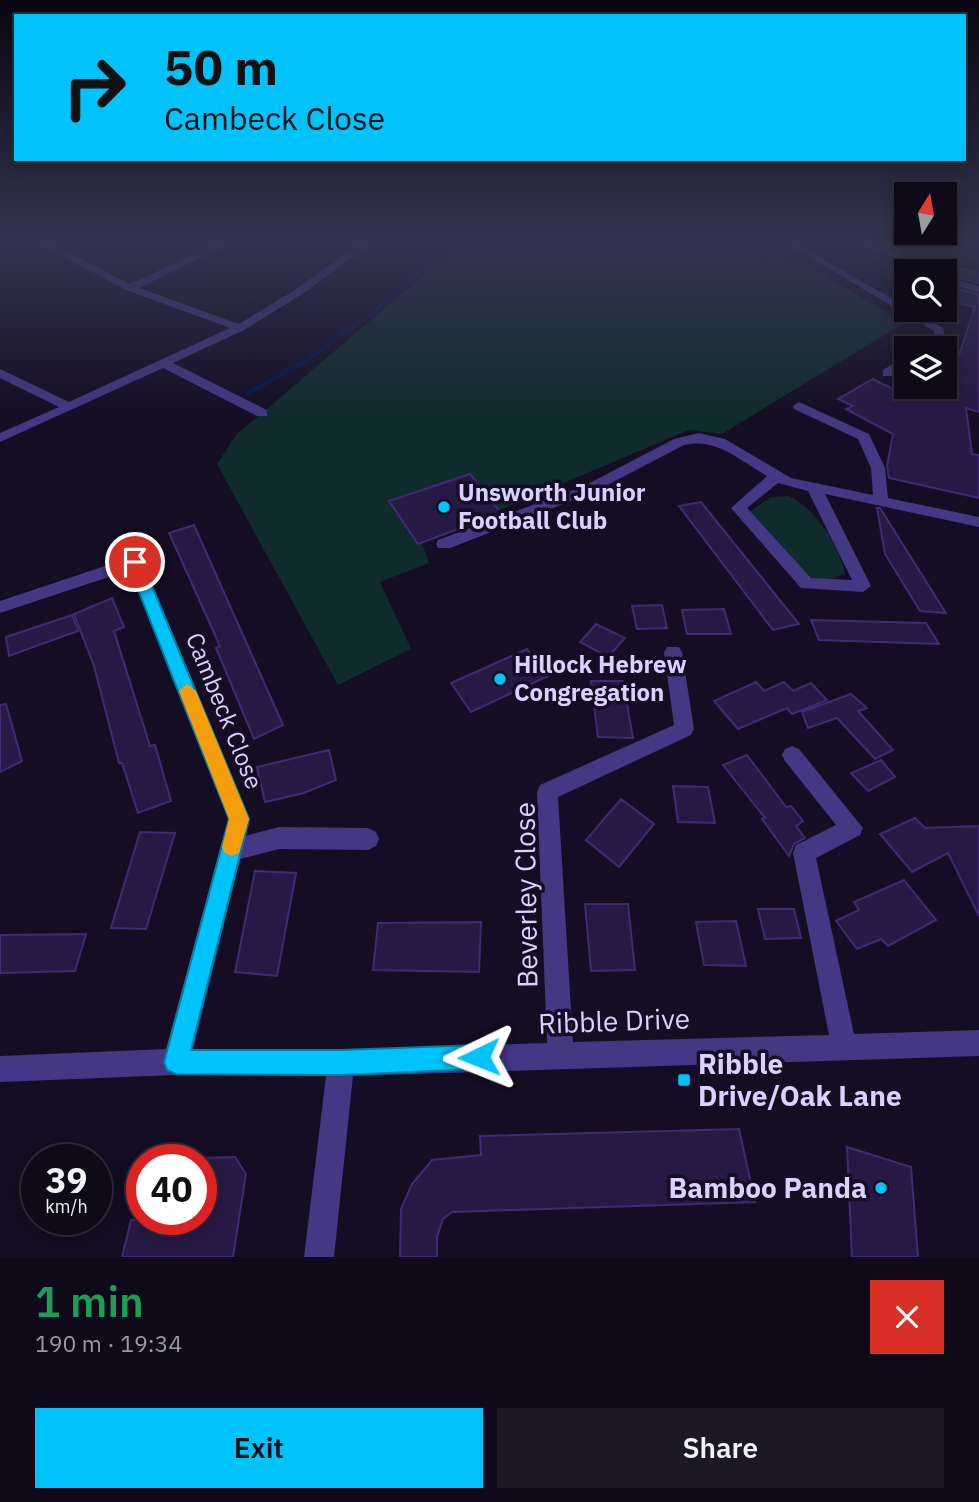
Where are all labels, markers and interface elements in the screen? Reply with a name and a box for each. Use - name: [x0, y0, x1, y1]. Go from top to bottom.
- text: 50 m: [164, 35, 278, 98]
- icon: right: [49, 42, 140, 133]
- text: Cambeck Close: [164, 97, 385, 139]
- north arrow: [894, 182, 957, 245]
- map controls: [894, 182, 957, 399]
- button: search: [894, 259, 957, 322]
- button: layers: [894, 336, 957, 399]
- place label: Unsworth Junior Football Club: [458, 476, 646, 536]
- marker: Unsworth Junior Football Club: [436, 499, 452, 515]
- pin: [105, 532, 165, 592]
- icon: arrive: [116, 543, 154, 581]
- street label: Cambeck Close: [179, 628, 271, 794]
- place label: Hillock Hebrew Congregation: [514, 648, 687, 708]
- marker: Hillock Hebrew Congregation: [492, 671, 508, 687]
- street label: Beverley Close: [505, 802, 546, 988]
- street label: Ribble Drive: [537, 999, 691, 1042]
- position arrow: [442, 1020, 516, 1094]
- place label: Ribble Drive/Oak Lane: [698, 1045, 902, 1114]
- marker: Ribble Drive/Oak Lane: [676, 1072, 692, 1088]
- speed limit sign: 40: [126, 1144, 217, 1235]
- text: 39: [45, 1157, 88, 1203]
- place label: Bamboo Panda: [669, 1169, 867, 1206]
- marker: Bamboo Panda: [873, 1180, 889, 1196]
- text: km/h: [45, 1195, 88, 1218]
- text: 1 min: [35, 1274, 144, 1329]
- button: close: [870, 1280, 944, 1354]
- text: 190 m · 19:34: [35, 1328, 182, 1358]
- button: Exit: [35, 1408, 483, 1488]
- button: Share: [497, 1408, 944, 1488]

